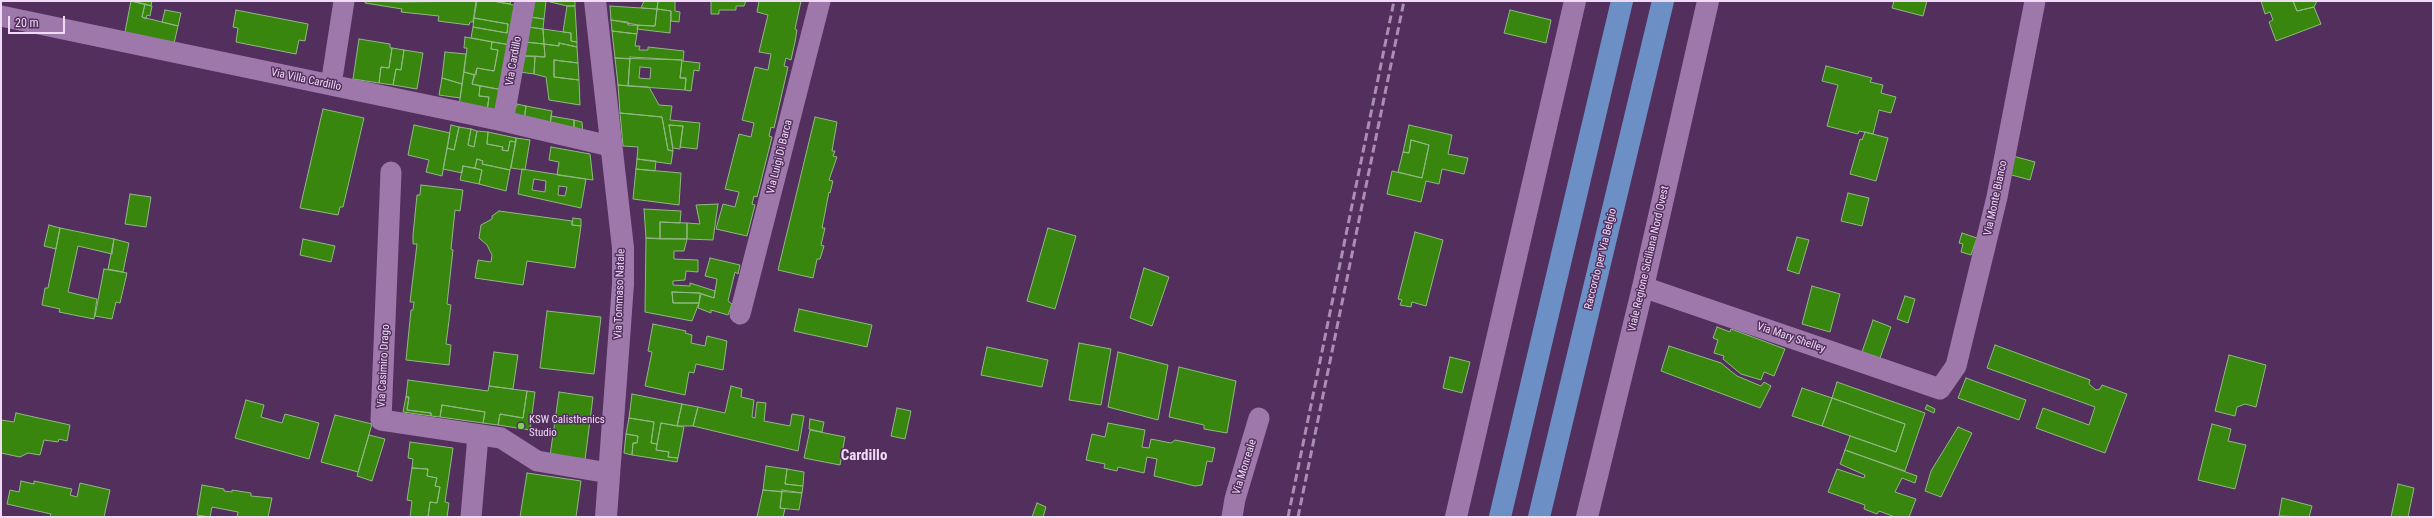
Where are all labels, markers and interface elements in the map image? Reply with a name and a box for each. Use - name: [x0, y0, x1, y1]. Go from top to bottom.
- scale bar: [10, 8, 67, 34]
- text: 20 m: [15, 16, 39, 30]
- street label: Via Cardillo: [503, 35, 525, 87]
- street label: Via Villa Cardillo: [270, 66, 342, 94]
- street label: Via Luigi Di Barca: [764, 119, 796, 195]
- street label: Via Monte Bianco: [1982, 159, 2010, 237]
- street label: Viale Regione Siciliana Nord Ovest: [1626, 185, 1672, 333]
- street label: Raccordo per Via Belgio: [1582, 207, 1620, 311]
- street label: Via Tommaso Natale: [612, 249, 628, 339]
- street label: Via Mary Shelley: [1755, 320, 1827, 356]
- street label: Via Casimiro Drago: [375, 324, 393, 408]
- place label: KSW Calisthenics Studio: [529, 413, 605, 439]
- marker: KSW Calisthenics Studio: [516, 421, 526, 431]
- street label: Via Monreale: [1230, 438, 1260, 496]
- district label: Cardillo: [841, 447, 887, 465]

